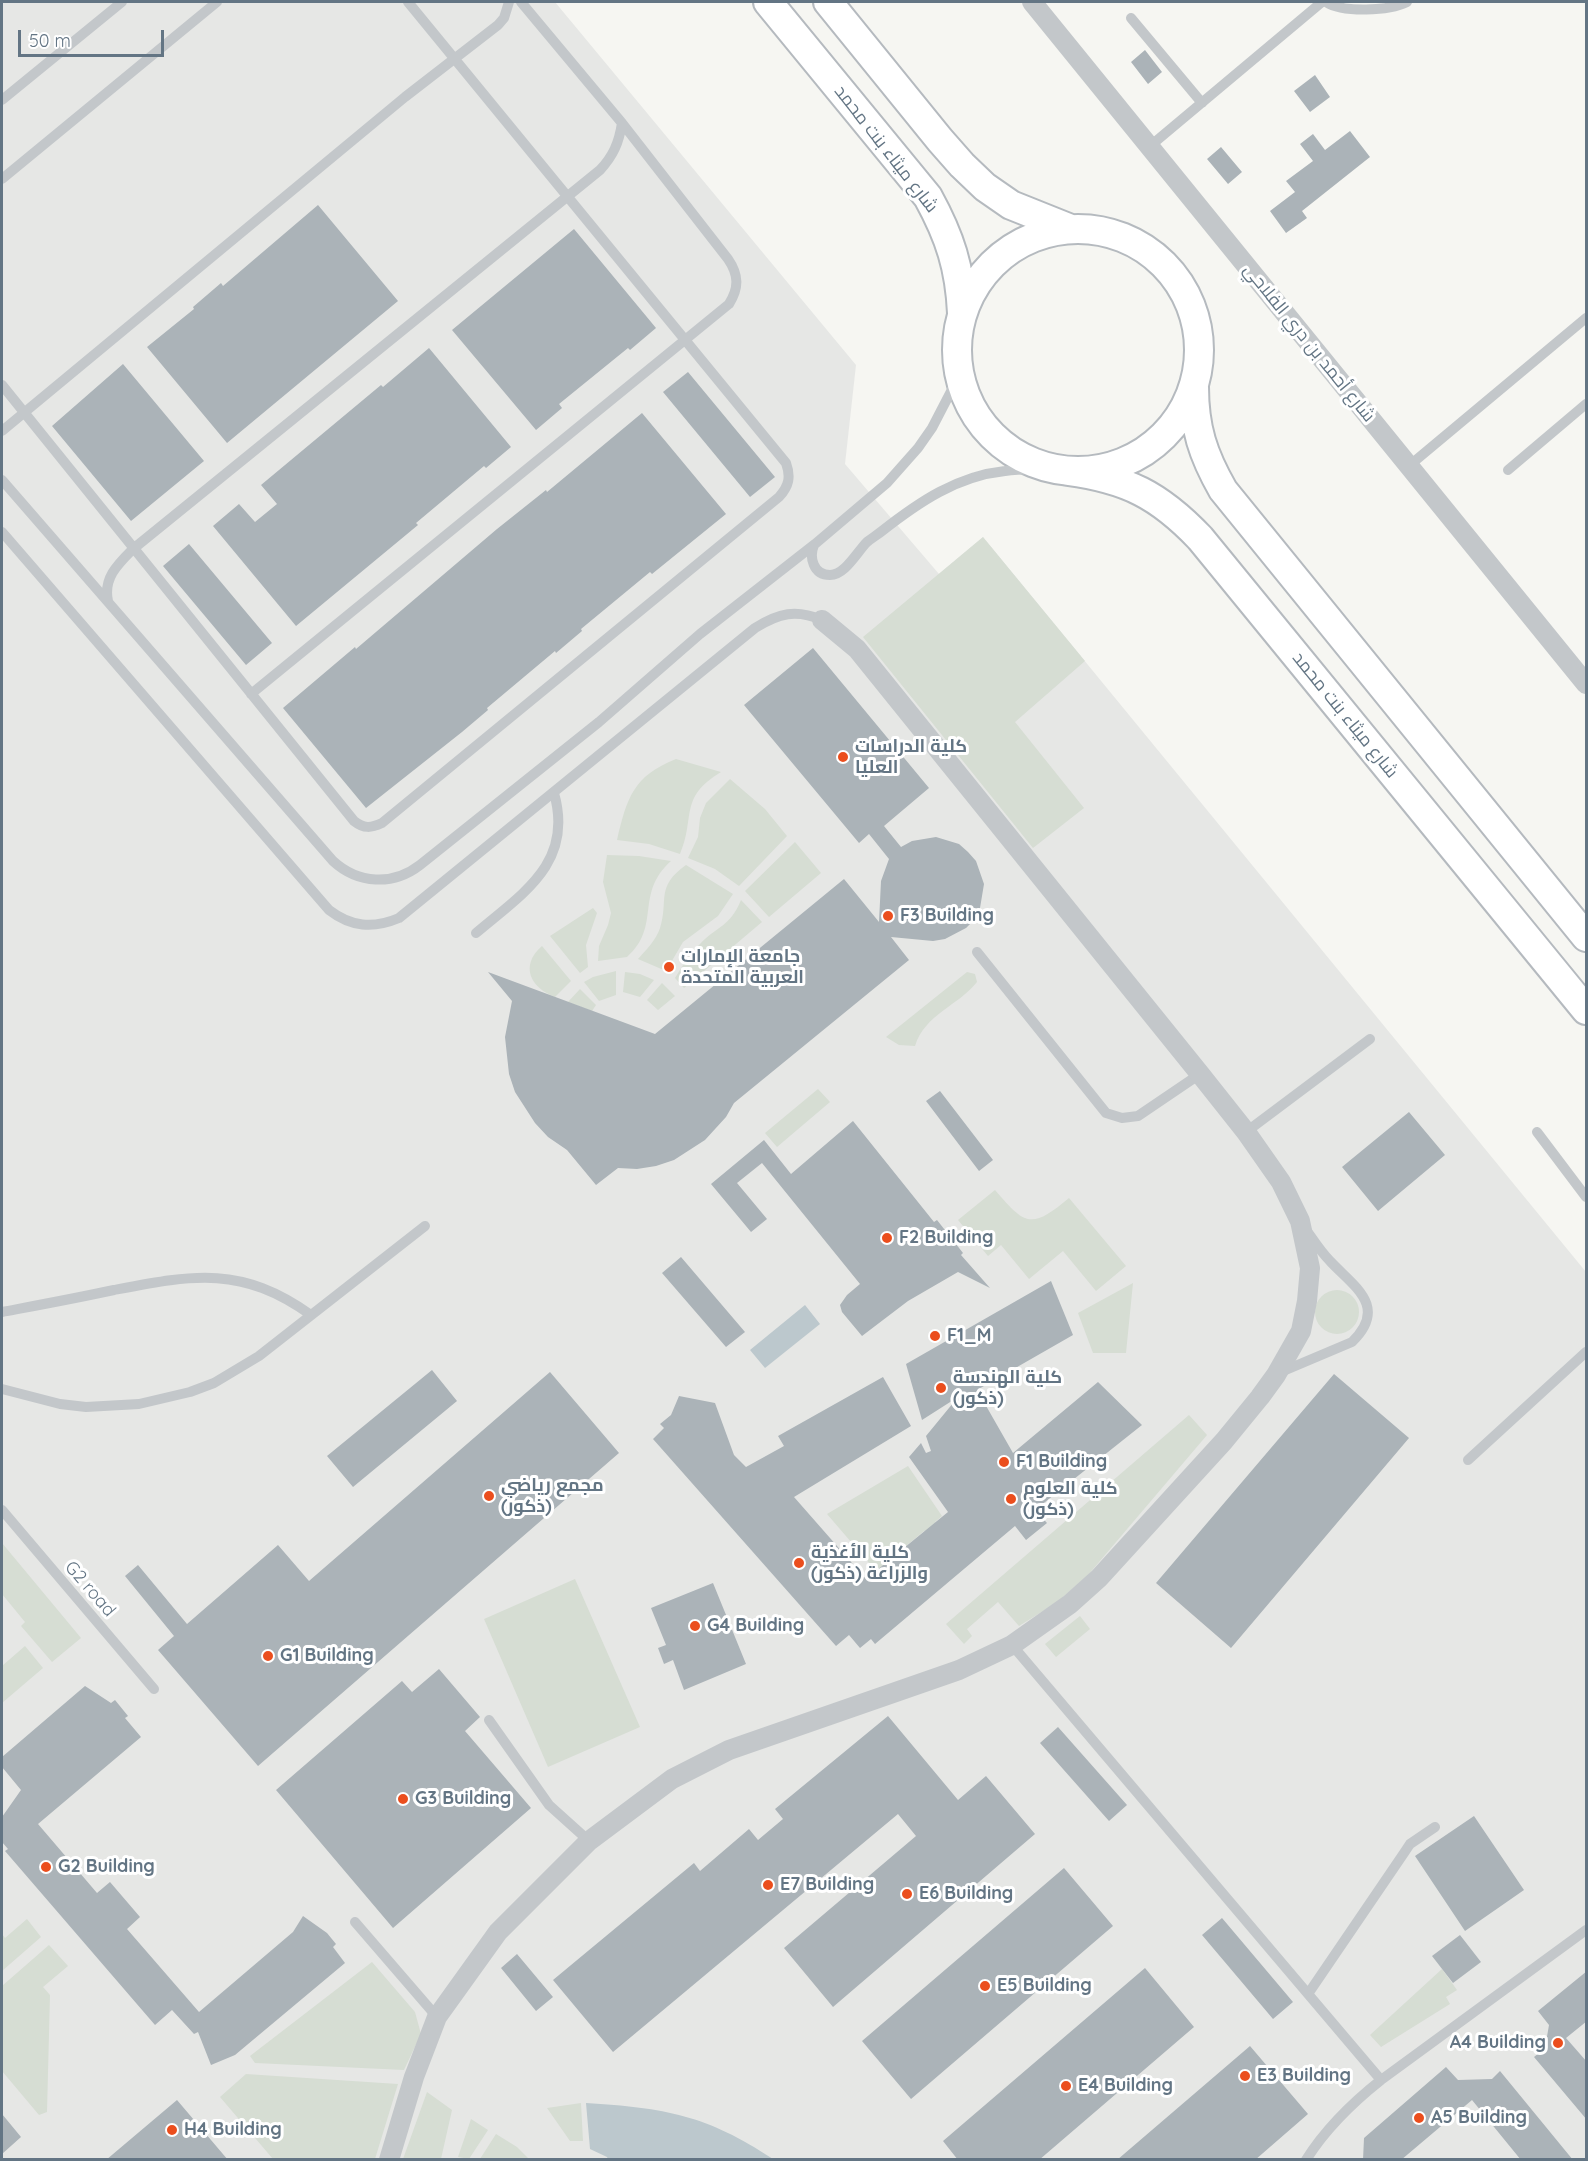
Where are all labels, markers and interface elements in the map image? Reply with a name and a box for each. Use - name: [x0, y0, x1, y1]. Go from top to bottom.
- scale bar: [21, 18, 166, 56]
- text: 50 m: [29, 29, 71, 52]
- street label: شارع ميثاء بنت محمد: [830, 81, 942, 217]
- street label: شارع أحمد بن دري الفلاحي: [1239, 260, 1379, 426]
- street label: شارع ميثاء بنت محمد: [1288, 648, 1402, 782]
- place label: كلية الدراسات العليا: [855, 736, 967, 778]
- marker: كلية الدراسات العليا: [836, 750, 850, 764]
- place label: F3 Building: [900, 905, 994, 927]
- marker: F3 Building: [881, 909, 895, 923]
- place label: جامعة الإمارات العربية المتحدة: [681, 946, 804, 988]
- marker: جامعة الإمارات العربية المتحدة: [662, 960, 676, 974]
- place label: F2 Building: [899, 1227, 993, 1249]
- marker: F2 Building: [880, 1231, 894, 1245]
- place label: F1_M: [947, 1325, 992, 1347]
- marker: F1_M: [928, 1329, 942, 1343]
- place label: كلية الهندسة (ذكور): [953, 1367, 1062, 1410]
- marker: كلية الهندسة (ذكور): [934, 1381, 948, 1395]
- place label: F1 Building: [1016, 1451, 1107, 1473]
- marker: F1 Building: [997, 1455, 1011, 1469]
- place label: مجمع رياضي (ذكور): [501, 1475, 604, 1518]
- place label: كلية العلوم (ذكور): [1023, 1478, 1118, 1520]
- marker: مجمع رياضي (ذكور): [482, 1489, 496, 1503]
- marker: كلية العلوم (ذكور): [1004, 1492, 1018, 1506]
- place label: كلية الأغذية والزراعة (ذكور): [811, 1542, 928, 1584]
- marker: كلية الأغذية والزراعة (ذكور): [792, 1556, 806, 1570]
- street label: G2 road: [60, 1557, 120, 1621]
- place label: G4 Building: [707, 1615, 804, 1637]
- marker: G4 Building: [688, 1619, 702, 1633]
- place label: G1 Building: [280, 1645, 374, 1667]
- marker: G1 Building: [261, 1649, 275, 1663]
- place label: G3 Building: [415, 1788, 511, 1810]
- marker: G3 Building: [396, 1792, 410, 1806]
- place label: G2 Building: [58, 1856, 155, 1878]
- marker: G2 Building: [39, 1860, 53, 1874]
- place label: E7 Building: [780, 1874, 874, 1896]
- marker: E7 Building: [761, 1878, 775, 1892]
- place label: E6 Building: [919, 1883, 1013, 1905]
- marker: E6 Building: [900, 1887, 914, 1901]
- place label: E5 Building: [997, 1975, 1092, 1997]
- marker: E5 Building: [978, 1979, 992, 1993]
- place label: A4 Building: [1450, 2032, 1546, 2054]
- marker: A4 Building: [1551, 2036, 1565, 2050]
- place label: E3 Building: [1257, 2065, 1351, 2087]
- marker: E3 Building: [1238, 2069, 1252, 2083]
- place label: E4 Building: [1078, 2075, 1173, 2097]
- marker: E4 Building: [1059, 2079, 1073, 2093]
- place label: A5 Building: [1431, 2107, 1527, 2129]
- marker: A5 Building: [1412, 2111, 1426, 2125]
- place label: H4 Building: [184, 2119, 282, 2141]
- marker: H4 Building: [165, 2123, 179, 2137]

